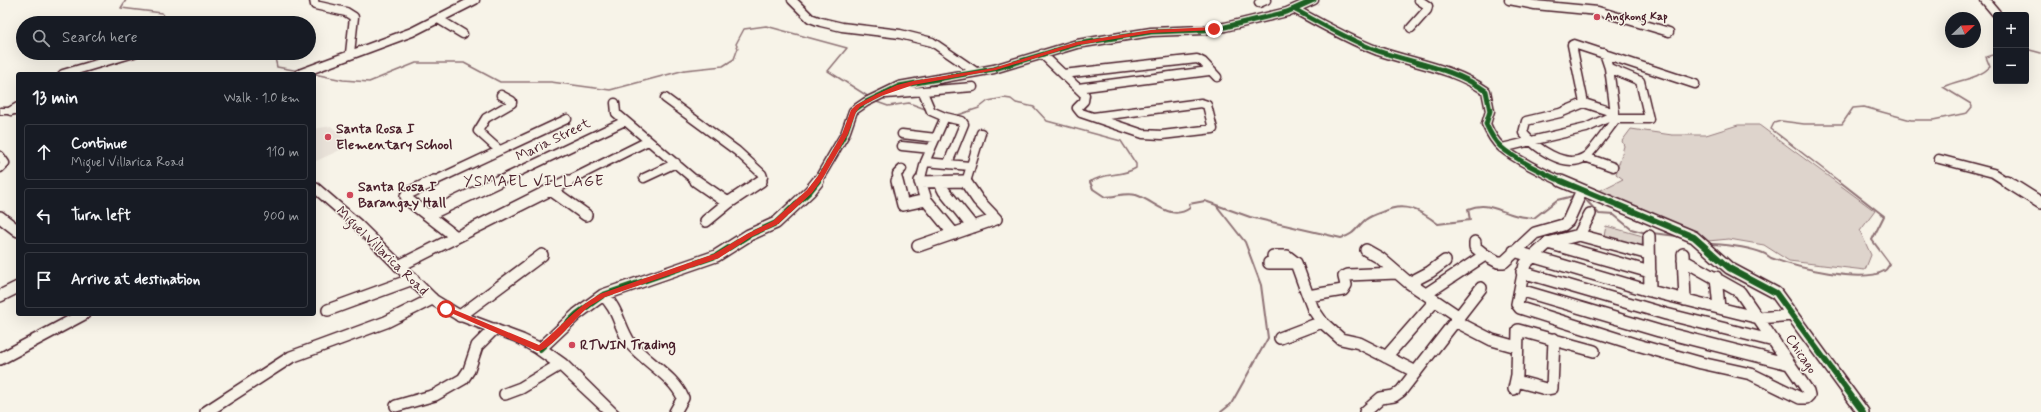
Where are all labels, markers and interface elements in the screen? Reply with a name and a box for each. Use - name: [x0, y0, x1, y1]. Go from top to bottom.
- place label: Angkong Kap: [1605, 9, 1668, 26]
- marker: Angkong Kap: [1592, 12, 1602, 22]
- north arrow: [1945, 12, 1981, 48]
- map controls: [1993, 12, 2029, 84]
- button: +: [1993, 12, 2029, 48]
- search box: [16, 16, 316, 60]
- route end: [1205, 20, 1223, 38]
- icon: search: [30, 27, 52, 49]
- text: Search here: [62, 28, 138, 48]
- button: −: [1993, 48, 2029, 84]
- text: 13 min: [32, 87, 78, 109]
- text: Walk · 1.0 km: [224, 90, 300, 107]
- street label: Maria Street: [513, 114, 594, 166]
- place label: Santa Rosa I Elementary School: [336, 120, 452, 154]
- marker: Santa Rosa I Elementary School: [323, 132, 333, 142]
- text: Continue: [71, 134, 127, 154]
- icon: ahead: [33, 141, 55, 163]
- text: 110 m: [266, 144, 299, 161]
- text: Miguel Villarica Road: [71, 154, 184, 171]
- district label: YSMAEL VILLAGE: [463, 172, 605, 192]
- place label: Santa Rosa I Barangay Hall: [358, 178, 446, 213]
- marker: Santa Rosa I Barangay Hall: [345, 190, 355, 200]
- street label: Miguel Villarica Road: [331, 202, 432, 301]
- icon: left: [33, 205, 55, 227]
- text: Turn left: [71, 206, 131, 226]
- text: 900 m: [264, 208, 299, 225]
- icon: arrive: [33, 269, 55, 291]
- text: Arrive at destination: [71, 270, 200, 290]
- route start: [437, 300, 455, 318]
- street label: Chicago: [1781, 331, 1821, 377]
- place label: RTWIN Trading: [580, 336, 676, 356]
- marker: RTWIN Trading: [567, 340, 577, 350]

